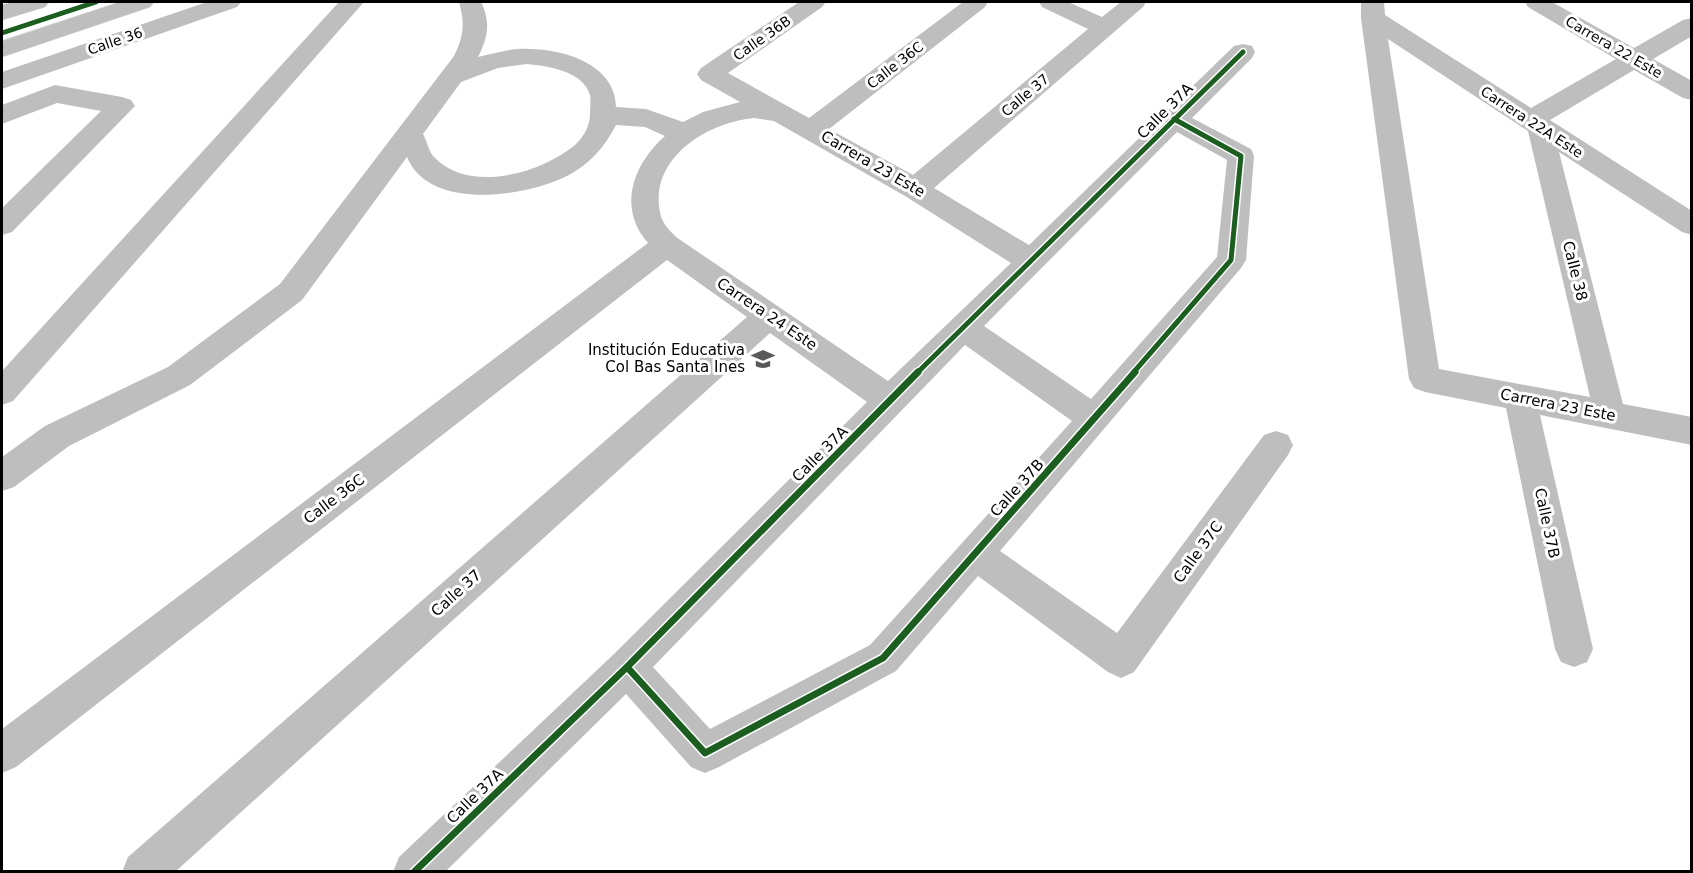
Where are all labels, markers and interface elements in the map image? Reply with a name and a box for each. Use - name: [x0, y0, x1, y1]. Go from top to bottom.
- street label: Calle 36B: [730, 12, 794, 64]
- street label: Carrera 22 Este: [1563, 13, 1665, 81]
- street label: Calle 36: [85, 24, 145, 58]
- street label: Calle 36C: [864, 38, 926, 92]
- street label: Calle 37: [998, 71, 1052, 119]
- street label: Calle 37A: [1133, 79, 1197, 143]
- street label: Carrera 22A Este: [1478, 83, 1586, 161]
- street label: Carrera 23 Este: [818, 127, 928, 201]
- street label: Calle 38: [1559, 239, 1591, 303]
- street label: Carrera 24 Este: [713, 274, 821, 354]
- place label: Institución Educativa Col Bas Santa Ines: [588, 341, 745, 376]
- school or university icon: Institución Educativa Col Bas Santa Ines: [750, 346, 776, 372]
- street label: Carrera 23 Este: [1499, 385, 1617, 425]
- street label: Calle 37A: [788, 422, 852, 486]
- street label: Calle 37B: [986, 455, 1048, 521]
- street label: Calle 36C: [300, 470, 368, 528]
- street label: Calle 37B: [1531, 486, 1563, 560]
- street label: Calle 37C: [1170, 518, 1226, 586]
- street label: Calle 37: [427, 566, 485, 620]
- street label: Calle 37A: [443, 764, 507, 827]

